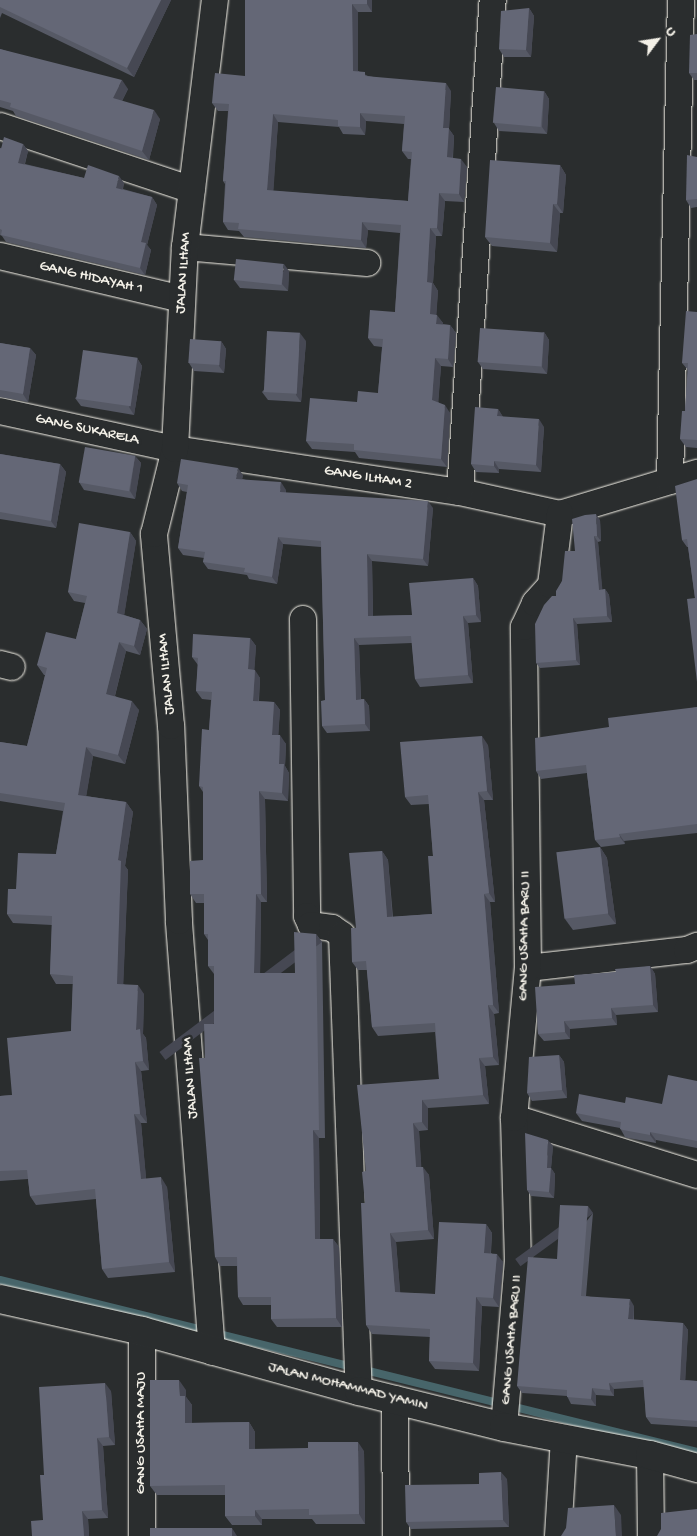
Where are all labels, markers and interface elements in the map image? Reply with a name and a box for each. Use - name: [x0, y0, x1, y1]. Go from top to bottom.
- north arrow: [632, 15, 682, 65]
- text: U: [661, 24, 680, 40]
- street label: JALAN ILHAM: [172, 232, 196, 314]
- street label: GANG HIDAYAH 1: [37, 257, 145, 299]
- street label: GANG SUKARELA: [34, 410, 140, 450]
- street label: GANG ILHAM 2: [323, 462, 413, 494]
- street label: JALAN ILHAM: [154, 633, 180, 715]
- street label: GANG USAHA BARU II: [515, 871, 535, 1001]
- street label: JALAN ILHAM: [179, 1037, 203, 1119]
- street label: GANG USAHA BARU II: [497, 1274, 527, 1406]
- street label: JALAN MOHAMMAD YAMIN: [266, 1358, 430, 1416]
- street label: GANG USAHA MAJU: [133, 1372, 151, 1494]

